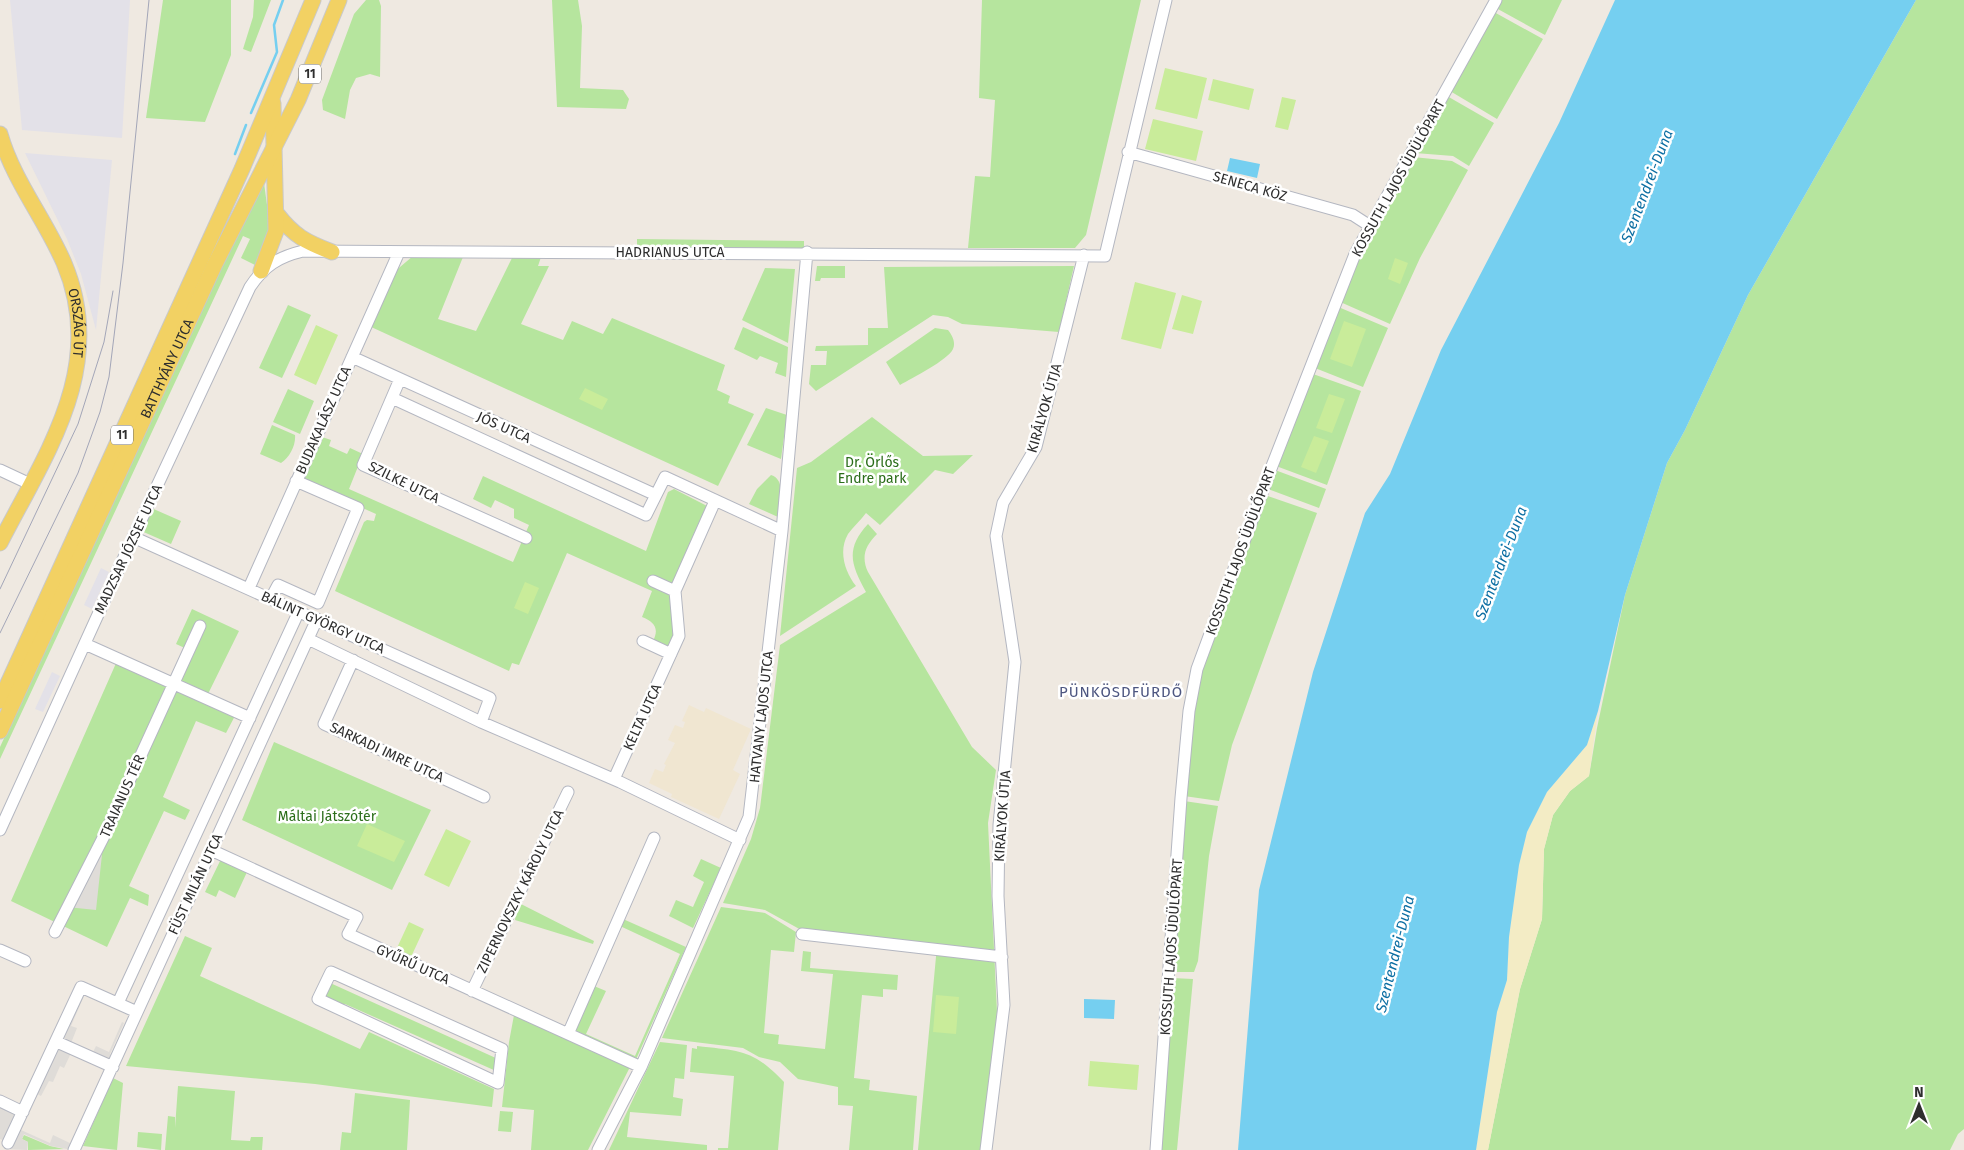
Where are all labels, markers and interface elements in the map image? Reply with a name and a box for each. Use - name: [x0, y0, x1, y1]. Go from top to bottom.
- road number: 11: [299, 64, 321, 84]
- street label: KOSSUTH LAJOS ÜDÜLŐPART: [1347, 95, 1449, 260]
- water label: Szentendrei-Duna: [1617, 127, 1677, 246]
- street label: SENECA KÖZ: [1211, 167, 1289, 205]
- street label: HADRIANUS UTCA: [615, 244, 725, 261]
- street label: ORSZÁG ÚT: [64, 287, 88, 359]
- street label: BATTHYÁNY UTCA: [137, 316, 198, 421]
- street label: KIRÁLYOK ÚTJA: [1023, 361, 1065, 455]
- street label: BUDAKALÁSZ UTCA: [291, 363, 355, 477]
- street label: JÓS UTCA: [474, 407, 534, 447]
- road number: 11: [111, 426, 133, 444]
- park label: Dr. Örlős Endre park: [838, 453, 907, 487]
- street label: SZILKE UTCA: [365, 458, 442, 507]
- street label: KOSSUTH LAJOS ÜDÜLŐPART: [1201, 464, 1279, 637]
- street label: MADZSAR JÓZSEF UTCA: [90, 481, 166, 617]
- water label: Szentendrei-Duna: [1471, 504, 1531, 623]
- street label: BÁLINT GYÖRGY UTCA: [258, 587, 388, 657]
- street label: HATVANY LAJOS UTCA: [746, 650, 777, 784]
- street label: KELTA UTCA: [620, 681, 665, 753]
- district label: PÜNKÖSDFÜRDŐ: [1059, 683, 1183, 701]
- street label: SARKADI IMRE UTCA: [327, 719, 446, 786]
- street label: TRAIANUS TÉR: [96, 751, 149, 840]
- street label: KIRÁLYOK ÚTJA: [990, 769, 1014, 863]
- street label: ZIPERNOVSZKY KÁROLY UTCA: [472, 806, 568, 976]
- park label: Máltai Játszótér: [278, 808, 377, 825]
- street label: FÜST MILÁN UTCA: [164, 831, 226, 937]
- street label: KOSSUTH LAJOS ÜDÜLŐPART: [1156, 857, 1186, 1036]
- water label: Szentendrei-Duna: [1372, 894, 1418, 1015]
- street label: GYŰRŰ UTCA: [373, 940, 453, 988]
- north arrow: [1894, 1080, 1944, 1130]
- text: N: [1914, 1084, 1924, 1101]

